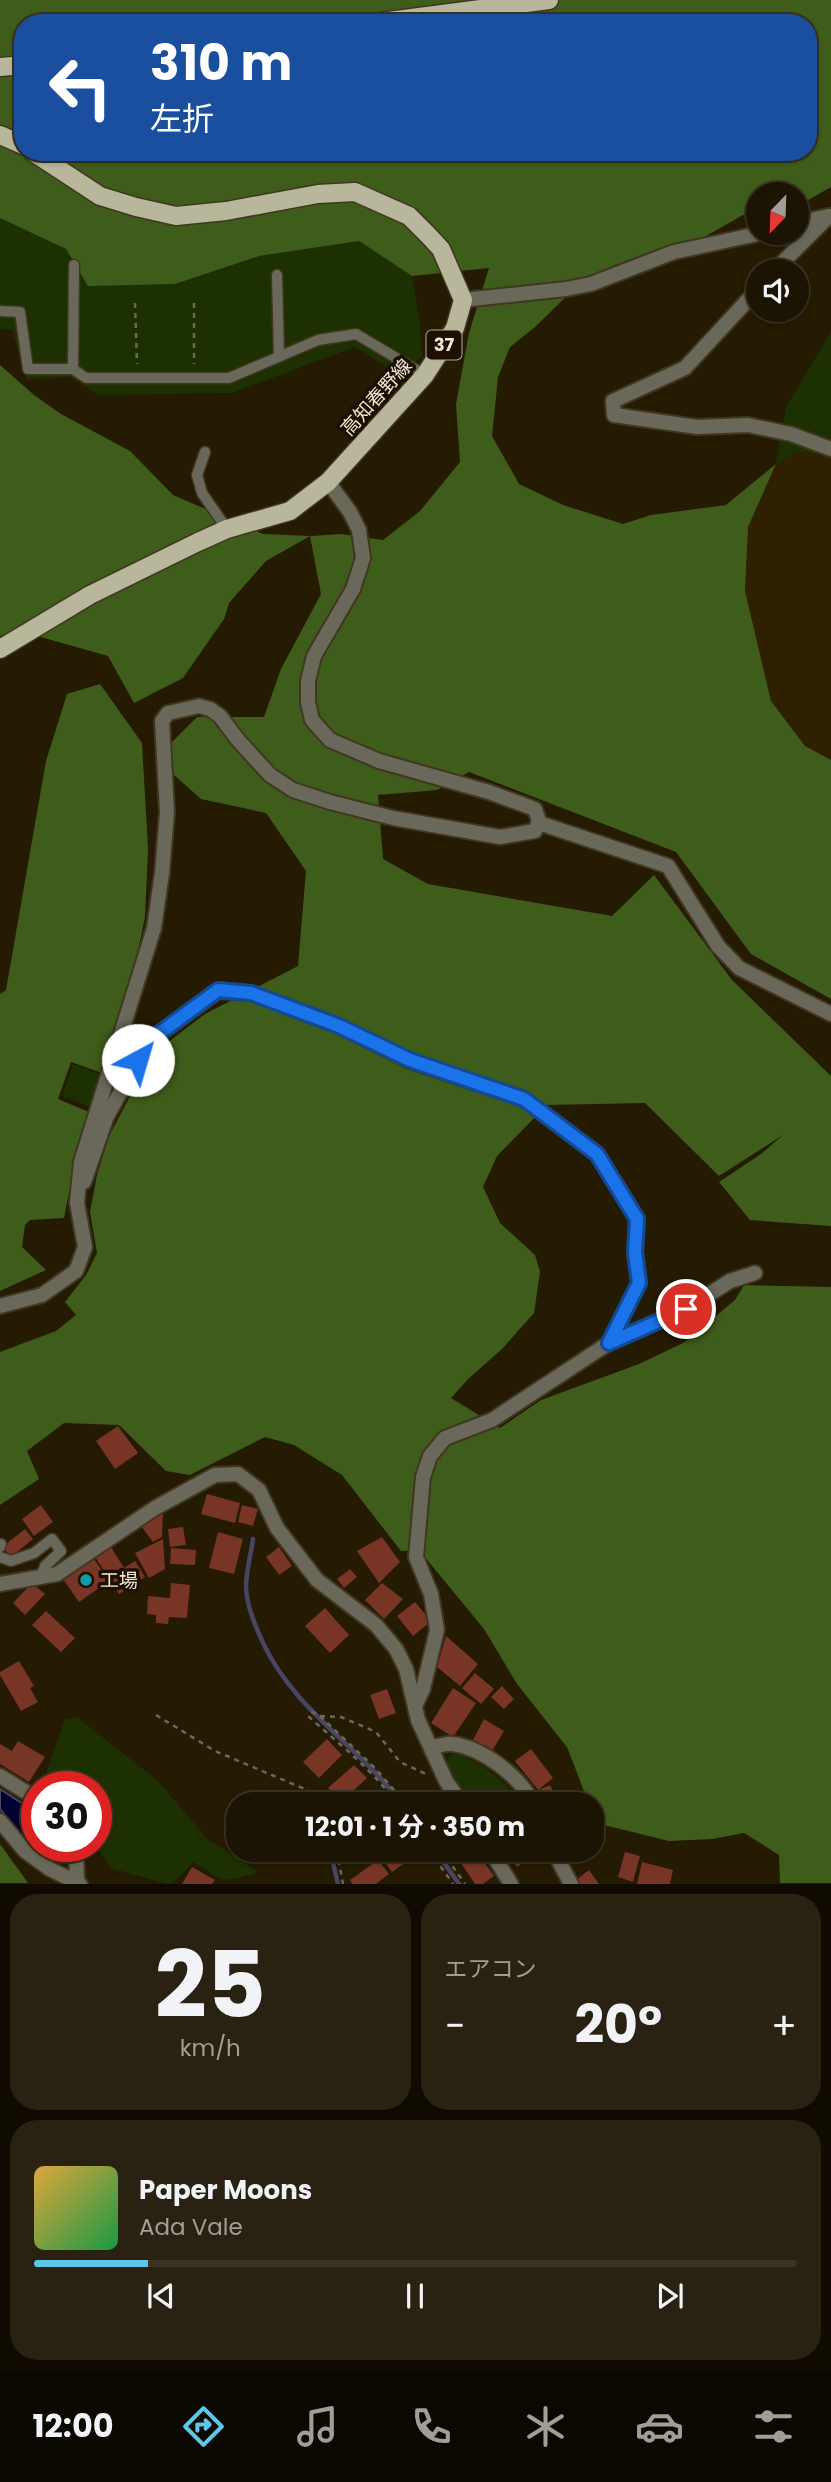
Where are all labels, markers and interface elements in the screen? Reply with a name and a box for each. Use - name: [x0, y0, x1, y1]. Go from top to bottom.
- text: 310 m: [150, 29, 292, 97]
- icon: left: [35, 42, 126, 133]
- text: 左折: [150, 96, 214, 141]
- north arrow: [746, 182, 808, 245]
- map controls: [746, 182, 809, 322]
- button: sound: [746, 259, 809, 322]
- road number: 37: [426, 330, 462, 360]
- street label: 高知春野線: [335, 353, 418, 442]
- position arrow: [101, 1023, 175, 1097]
- pin: [656, 1279, 716, 1339]
- icon: arrive: [667, 1290, 705, 1328]
- place label: 工場: [100, 1567, 138, 1594]
- marker: 工場: [78, 1572, 94, 1588]
- speed limit sign: 30: [21, 1771, 112, 1862]
- text: 12:01 · 1 分 · 350 m: [305, 1809, 525, 1845]
- text: 25: [155, 1921, 266, 2049]
- text: エアコン: [445, 1953, 537, 1985]
- text: 20°: [574, 1988, 662, 2061]
- text: −: [445, 1999, 465, 2052]
- text: +: [771, 1999, 797, 2052]
- text: km/h: [180, 2032, 241, 2064]
- text: Paper Moons: [139, 2172, 312, 2208]
- text: Ada Vale: [139, 2211, 243, 2243]
- icon: previous: [142, 2277, 180, 2315]
- icon: pause: [396, 2277, 434, 2315]
- icon: next: [651, 2277, 689, 2315]
- icon: directions: [179, 2402, 228, 2451]
- icon: music: [293, 2402, 342, 2451]
- icon: phone: [407, 2402, 456, 2451]
- icon: climate: [521, 2402, 570, 2451]
- icon: car: [635, 2402, 684, 2451]
- icon: filters: [749, 2402, 798, 2451]
- text: 12:00: [33, 2403, 114, 2448]

